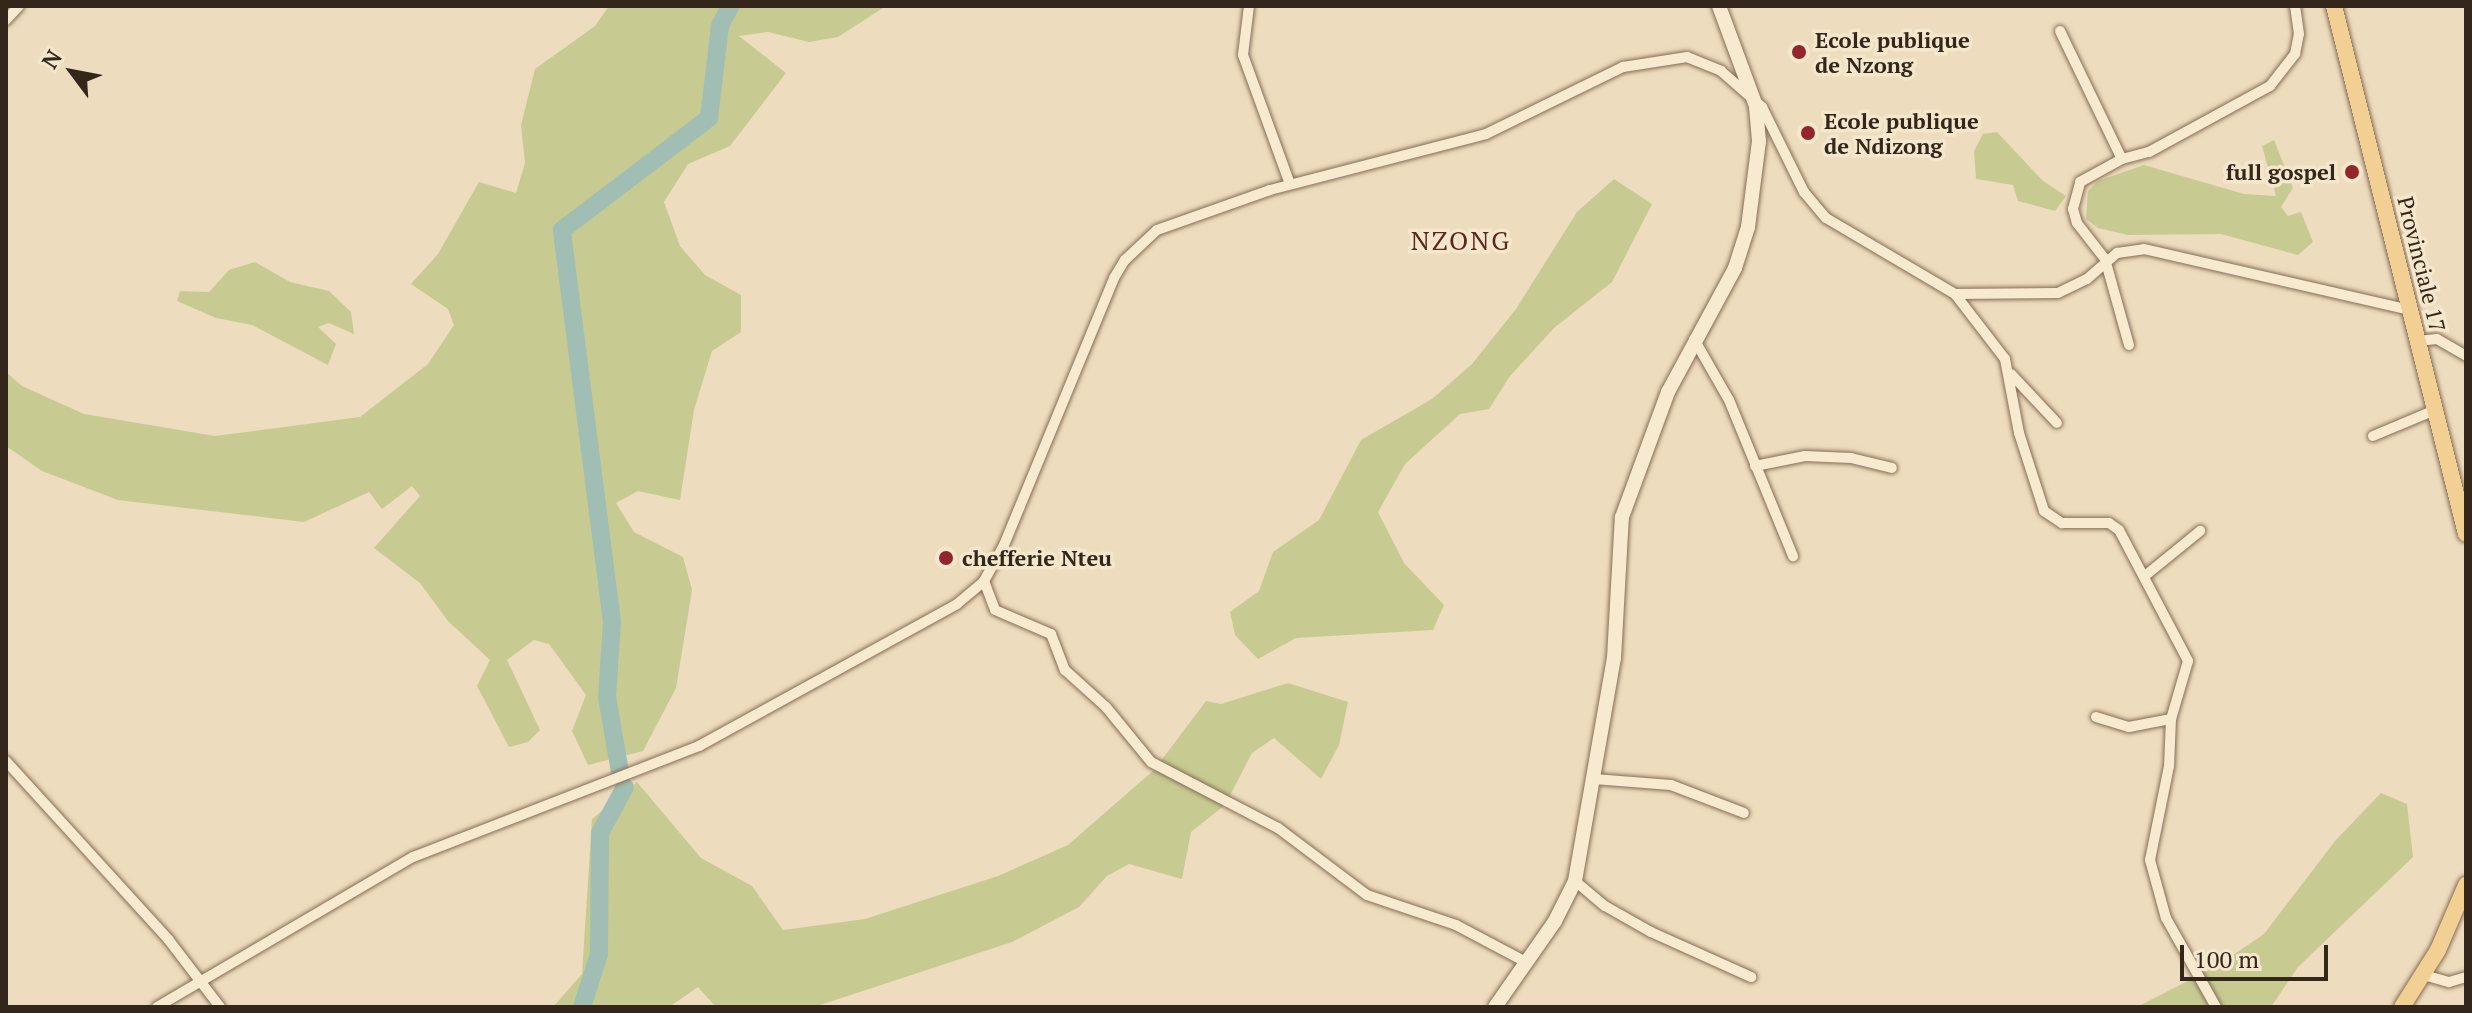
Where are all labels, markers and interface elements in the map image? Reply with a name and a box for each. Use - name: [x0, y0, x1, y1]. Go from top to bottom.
- place label: Ecole publique de Nzong: [1815, 26, 1970, 78]
- north arrow: [32, 32, 112, 112]
- marker: Ecole publique de Nzong: [1790, 43, 1808, 61]
- text: N: [35, 44, 68, 74]
- place label: Ecole publique de Ndizong: [1824, 107, 1979, 158]
- marker: Ecole publique de Ndizong: [1799, 124, 1817, 142]
- place label: full gospel: [2226, 159, 2336, 185]
- marker: full gospel: [2343, 163, 2361, 181]
- street label: Provinciale 17: [2392, 194, 2452, 334]
- district label: NZONG: [1411, 225, 1511, 257]
- place label: chefferie Nteu: [962, 545, 1112, 571]
- marker: chefferie Nteu: [937, 549, 955, 567]
- scale bar: [2184, 929, 2332, 979]
- text: 100 m: [2194, 943, 2259, 975]

